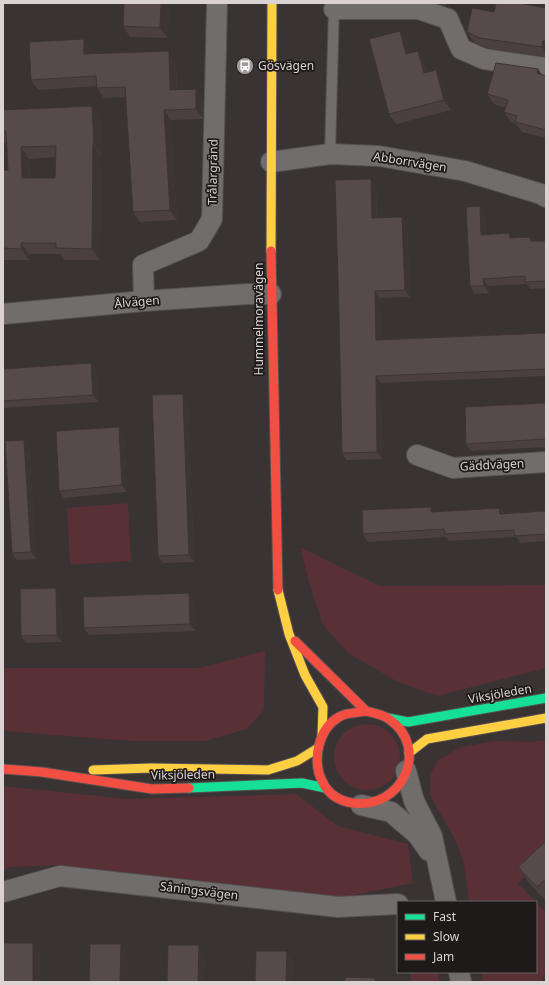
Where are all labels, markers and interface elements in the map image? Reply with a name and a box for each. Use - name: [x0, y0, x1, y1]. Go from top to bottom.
- bus stop icon: Gösvägen: [235, 56, 255, 76]
- place label: Gösvägen: [258, 57, 314, 74]
- street label: Trålargränd: [203, 139, 222, 205]
- street label: Abborrvägen: [372, 147, 448, 176]
- street label: Hummelmoravägen: [250, 263, 267, 375]
- street label: Ålvägen: [114, 291, 160, 312]
- street label: Gäddvägen: [459, 454, 525, 475]
- street label: Viksjöleden: [467, 680, 533, 707]
- street label: Viksjöleden: [151, 765, 215, 784]
- street label: Såningsvägen: [159, 877, 239, 904]
- legend: [397, 901, 537, 973]
- text: Fast: [433, 908, 457, 925]
- text: Slow: [433, 928, 460, 945]
- text: Jam: [432, 948, 454, 965]

